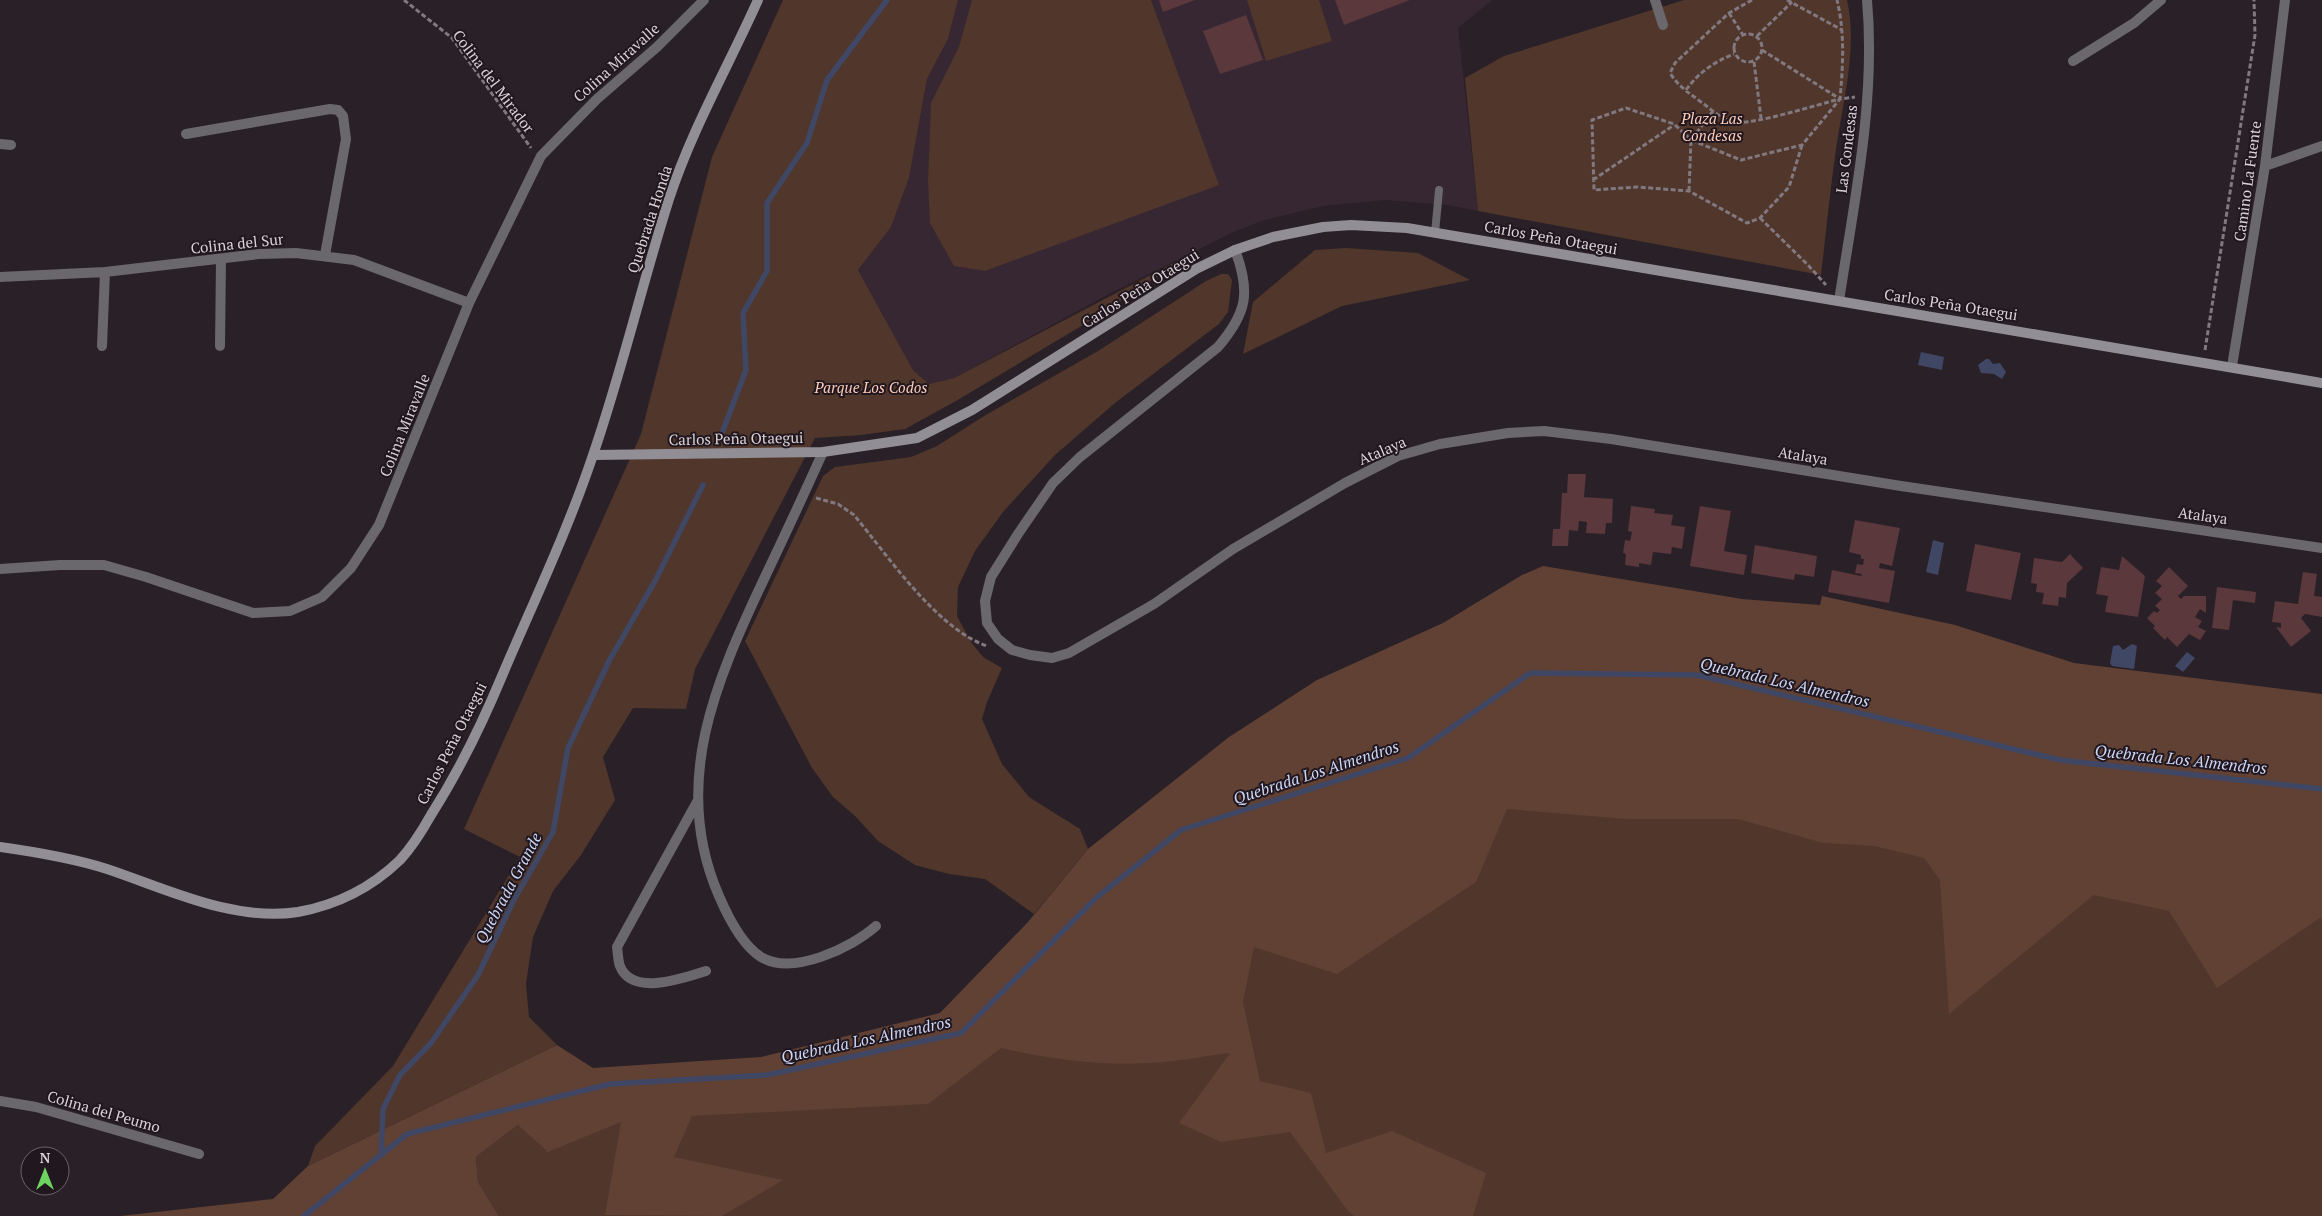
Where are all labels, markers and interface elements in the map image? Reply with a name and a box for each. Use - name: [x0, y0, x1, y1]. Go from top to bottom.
- street label: Colina Miravalle: [569, 18, 663, 106]
- street label: Colina del Mirador: [449, 25, 539, 137]
- street label: Las Condesas: [1831, 104, 1861, 194]
- park label: Plaza Las Condesas: [1680, 108, 1743, 145]
- street label: Camino La Fuente: [2229, 120, 2265, 242]
- street label: Quebrada Honda: [622, 162, 676, 276]
- street label: Carlos Peña Otaegui: [1483, 215, 1619, 259]
- street label: Colina del Sur: [190, 228, 285, 258]
- street label: Carlos Peña Otaegui: [1077, 244, 1203, 332]
- street label: Carlos Peña Otaegui: [1883, 284, 2019, 324]
- street label: Colina Miravalle: [374, 371, 434, 479]
- park label: Parque Los Codos: [813, 377, 928, 397]
- street label: Carlos Peña Otaegui: [668, 427, 804, 449]
- street label: Atalaya: [1355, 431, 1409, 469]
- street label: Atalaya: [1777, 441, 1830, 469]
- street label: Atalaya: [2177, 502, 2230, 528]
- water label: Quebrada Los Almendros: [1698, 652, 1872, 712]
- street label: Carlos Peña Otaegui: [411, 678, 491, 808]
- water label: Quebrada Los Almendros: [1230, 735, 1402, 809]
- water label: Quebrada Los Almendros: [2094, 739, 2269, 779]
- water label: Quebrada Grande: [470, 829, 546, 947]
- water label: Quebrada Los Almendros: [779, 1010, 953, 1068]
- street label: Colina del Peumo: [45, 1085, 163, 1137]
- north arrow: [20, 1146, 70, 1196]
- text: N: [40, 1148, 51, 1167]

